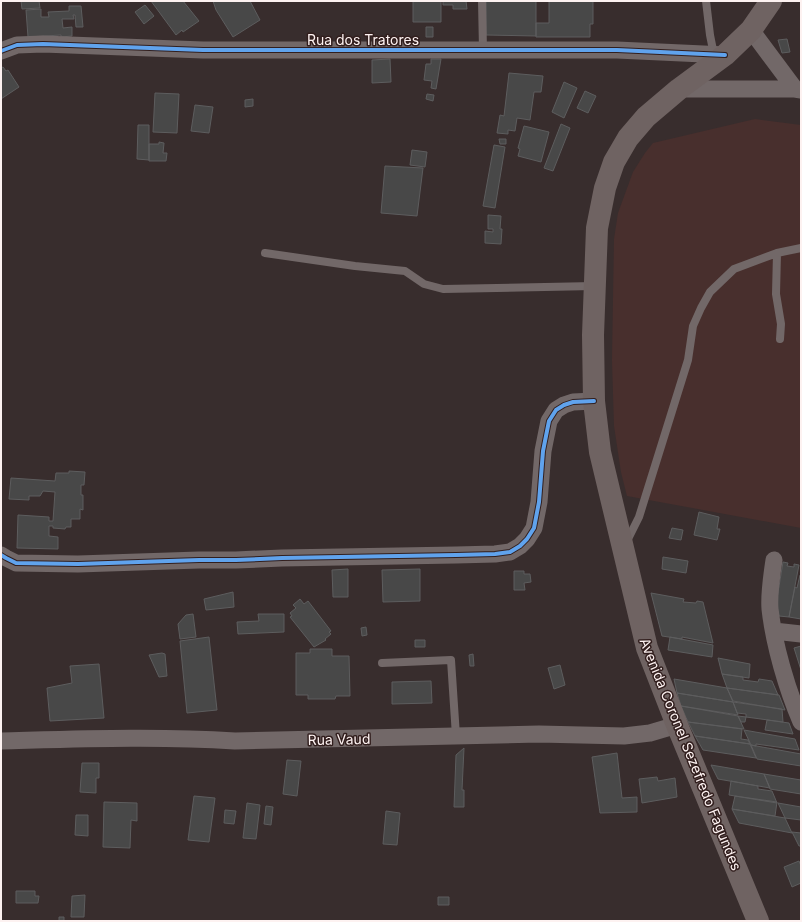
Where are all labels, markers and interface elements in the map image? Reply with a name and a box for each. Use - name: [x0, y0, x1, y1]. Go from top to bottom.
- street label: Rua dos Tratores: [307, 31, 419, 48]
- street label: Avenida Coronel Sezefredo Fagundes: [636, 635, 746, 873]
- street label: Rua Vaud: [307, 730, 371, 748]

